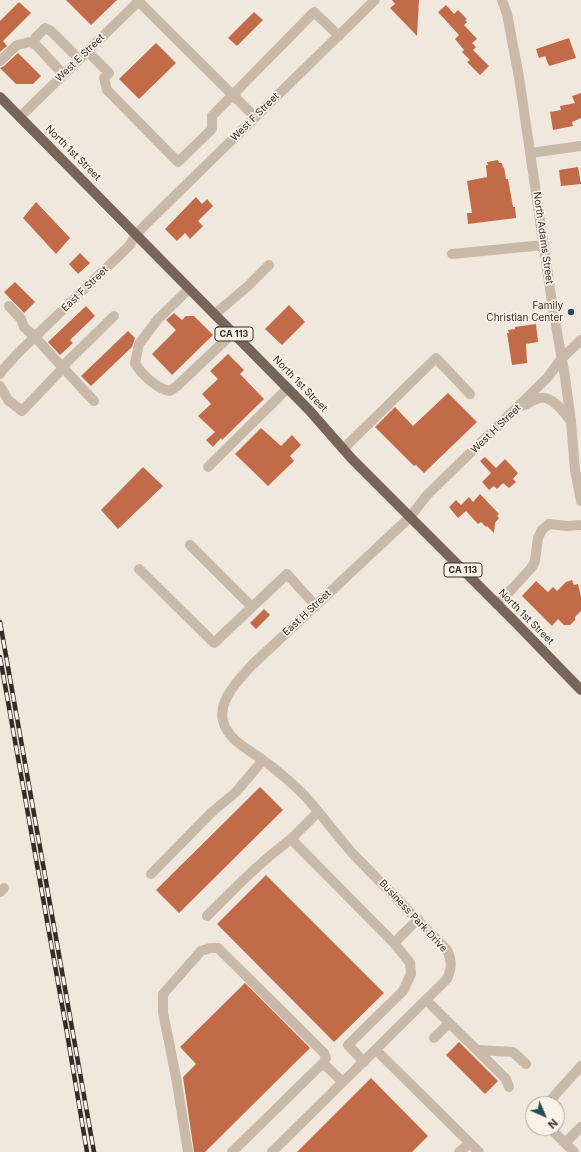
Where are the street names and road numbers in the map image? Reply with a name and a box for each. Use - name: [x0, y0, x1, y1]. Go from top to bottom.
- street label: West E Street: [53, 32, 107, 84]
- street label: West F Street: [228, 90, 282, 144]
- street label: North 1st Street: [43, 123, 103, 183]
- street label: North Adams Street: [531, 191, 555, 285]
- street label: East F Street: [59, 264, 111, 314]
- road number: CA 113: [215, 327, 253, 341]
- street label: North 1st Street: [270, 354, 330, 414]
- street label: West H Street: [468, 402, 524, 456]
- road number: CA 113: [444, 563, 482, 577]
- street label: North 1st Street: [496, 587, 556, 647]
- street label: East H Street: [280, 588, 334, 638]
- street label: Business Park Drive: [376, 877, 450, 955]

